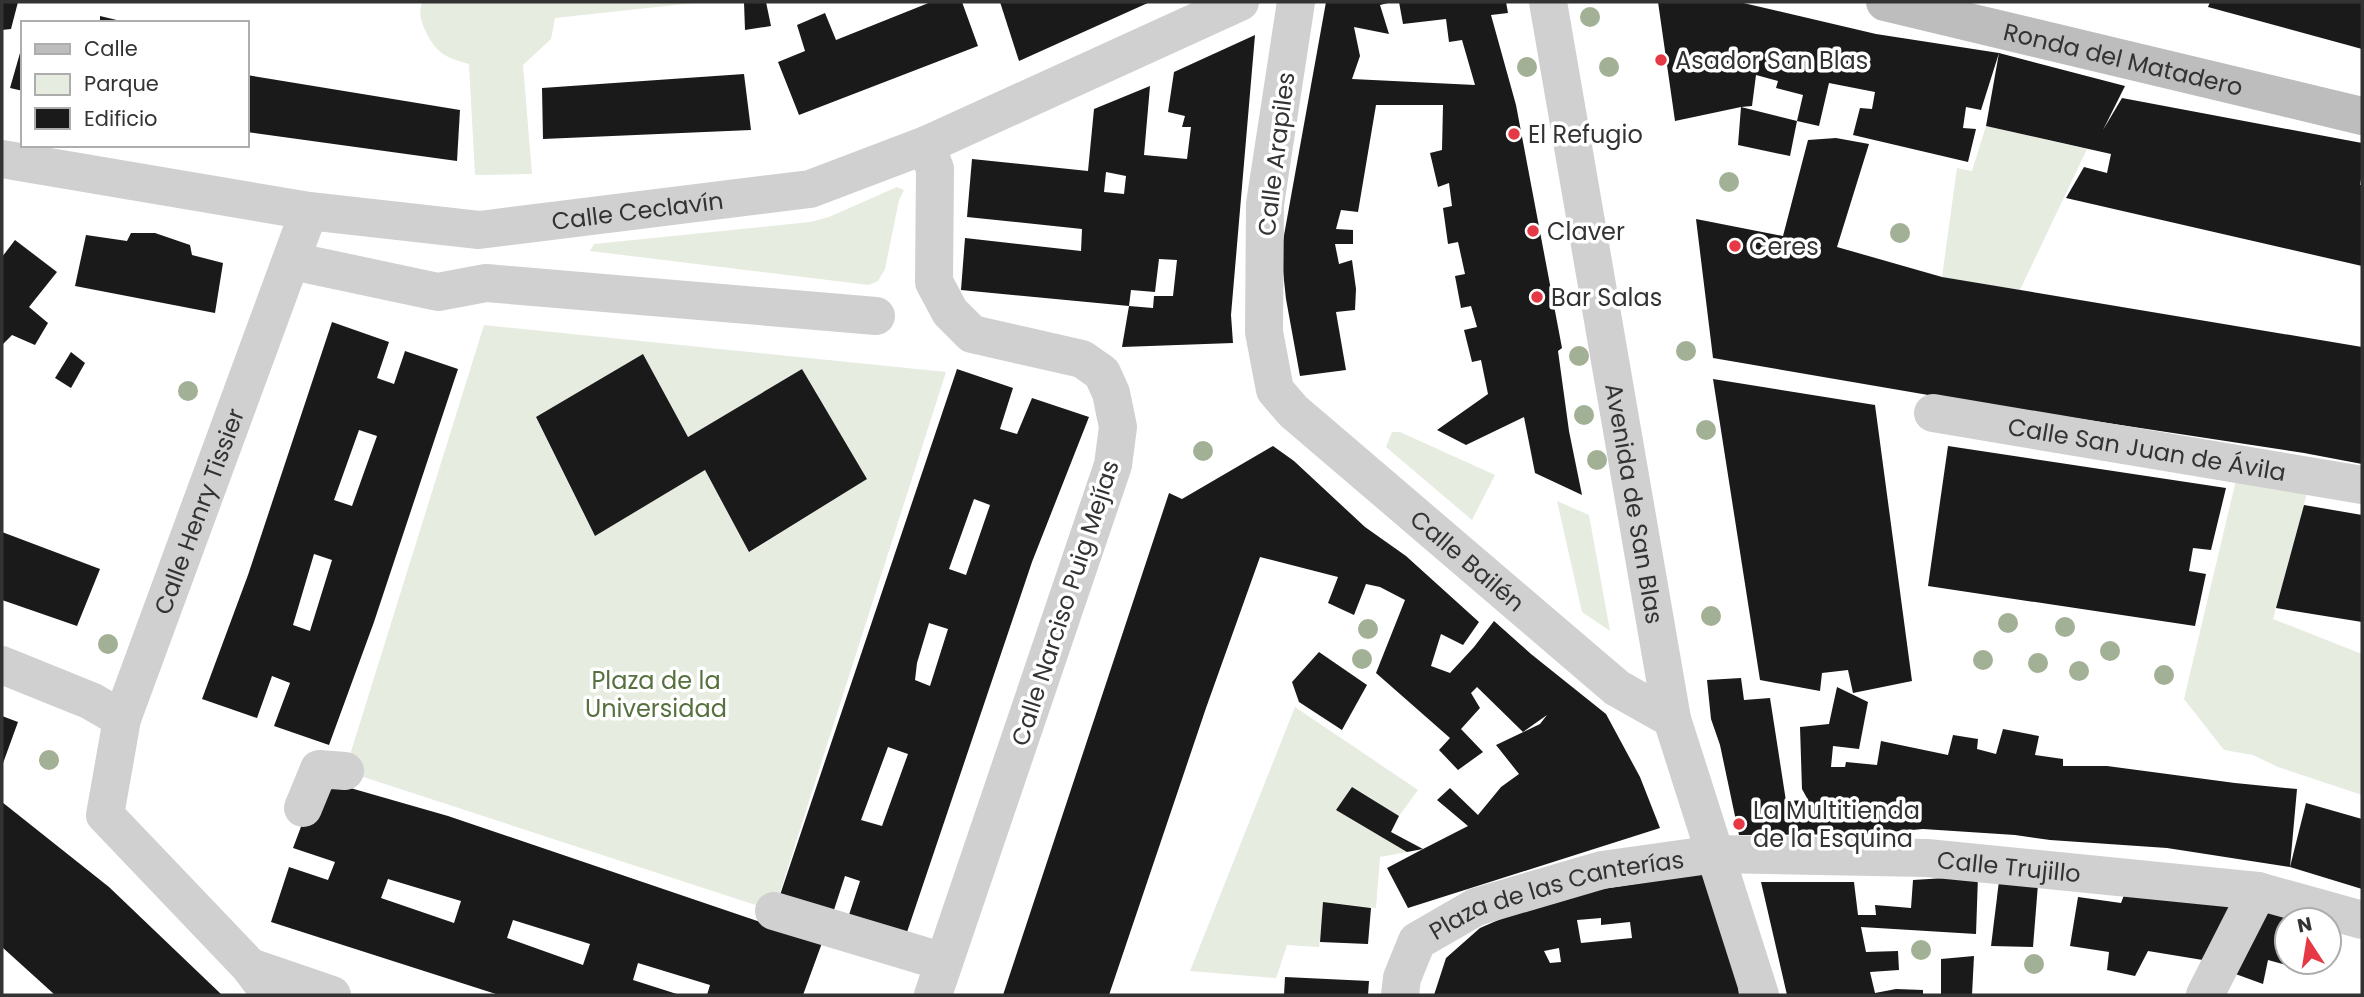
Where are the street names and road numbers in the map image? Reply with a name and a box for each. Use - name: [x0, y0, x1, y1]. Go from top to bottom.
- street label: Ronda del Matadero: [2000, 14, 2246, 103]
- street label: Calle Arapiles: [1250, 70, 1302, 238]
- street label: Calle Ceclavín: [550, 183, 725, 237]
- street label: Avenida de San Blas: [1598, 381, 1672, 626]
- street label: Calle Henry Tissier: [145, 403, 252, 619]
- street label: Calle San Juan de Ávila: [2006, 409, 2289, 488]
- street label: Calle Narciso Puig Mejías: [1003, 456, 1127, 750]
- street label: Calle Bailén: [1403, 502, 1532, 619]
- street label: Plaza de las Canterías: [1423, 842, 1686, 947]
- street label: Calle Trujillo: [1936, 843, 2082, 890]

